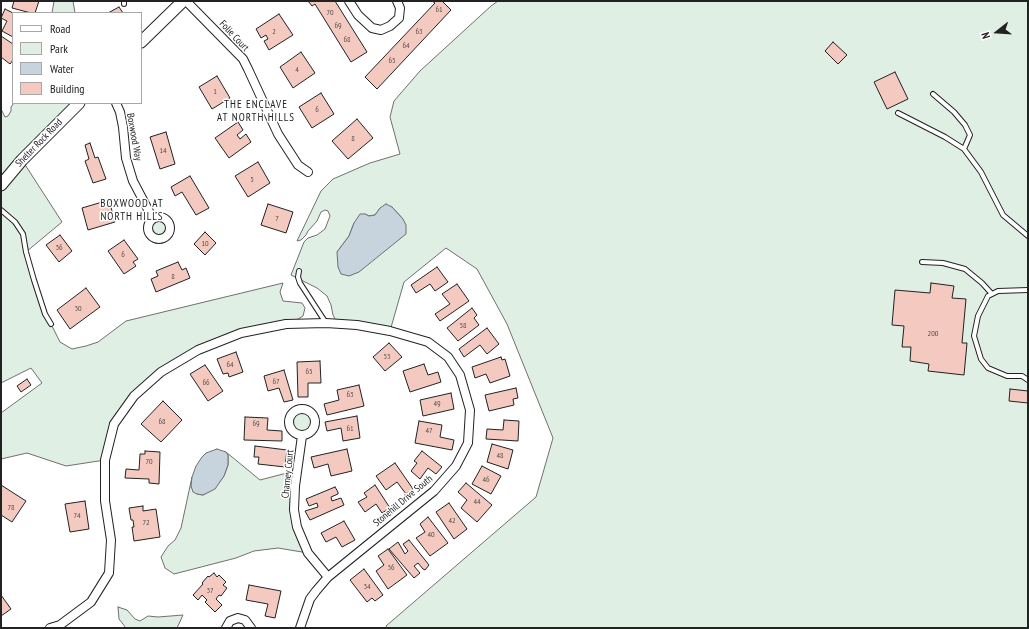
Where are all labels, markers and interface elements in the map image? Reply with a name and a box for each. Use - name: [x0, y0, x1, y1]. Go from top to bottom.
- house number: 61: [435, 5, 443, 15]
- house number: 70: [326, 8, 334, 18]
- legend: [12, 12, 142, 104]
- north arrow: [977, 12, 1017, 52]
- street label: Folie Court: [217, 18, 251, 54]
- text: Road: [50, 21, 70, 36]
- house number: 69: [334, 21, 342, 31]
- house number: 2: [272, 27, 276, 37]
- house number: 63: [415, 27, 423, 37]
- text: N: [978, 31, 993, 40]
- house number: 68: [343, 35, 351, 45]
- text: Park: [50, 41, 68, 56]
- house number: 64: [402, 41, 410, 51]
- house number: 65: [388, 56, 396, 66]
- text: Water: [50, 61, 74, 76]
- house number: 4: [295, 65, 299, 75]
- text: Building: [50, 81, 85, 96]
- house number: 1: [213, 87, 217, 97]
- district label: THE ENCLAVE AT NORTH HILLS: [217, 98, 295, 124]
- house number: 6: [315, 105, 319, 115]
- street label: Boxwood Way: [124, 112, 144, 162]
- street label: Shelter Rock Road: [13, 116, 65, 170]
- house number: 8: [351, 134, 355, 144]
- house number: 14: [159, 146, 167, 156]
- house number: 5: [250, 175, 254, 185]
- district label: BOXWOOD AT NORTH HILLS: [100, 197, 164, 223]
- house number: 7: [275, 214, 279, 224]
- house number: 10: [201, 239, 209, 249]
- house number: 36: [55, 243, 63, 253]
- house number: 6: [121, 250, 125, 260]
- house number: 8: [171, 272, 175, 282]
- house number: 30: [74, 304, 82, 314]
- house number: 58: [459, 321, 467, 331]
- house number: 200: [928, 329, 938, 339]
- house number: 53: [383, 352, 391, 362]
- house number: 64: [226, 360, 234, 370]
- house number: 65: [305, 367, 313, 377]
- house number: 67: [272, 377, 280, 387]
- house number: 66: [202, 378, 210, 388]
- house number: 63: [346, 390, 354, 400]
- house number: 49: [433, 399, 441, 409]
- house number: 68: [158, 417, 166, 427]
- house number: 69: [252, 419, 260, 429]
- house number: 61: [346, 424, 354, 434]
- house number: 47: [425, 426, 433, 436]
- street label: Charney Court: [279, 449, 297, 499]
- house number: 48: [496, 451, 504, 461]
- house number: 70: [145, 457, 153, 467]
- street label: Stonehill Drive South: [371, 473, 435, 529]
- house number: 46: [482, 475, 490, 485]
- house number: 44: [473, 497, 481, 507]
- house number: 78: [7, 503, 15, 513]
- house number: 74: [73, 511, 81, 521]
- house number: 42: [448, 516, 456, 526]
- house number: 72: [142, 518, 150, 528]
- house number: 40: [427, 530, 435, 540]
- house number: 36: [387, 563, 395, 573]
- house number: 34: [363, 582, 371, 592]
- house number: 37: [206, 586, 214, 596]

